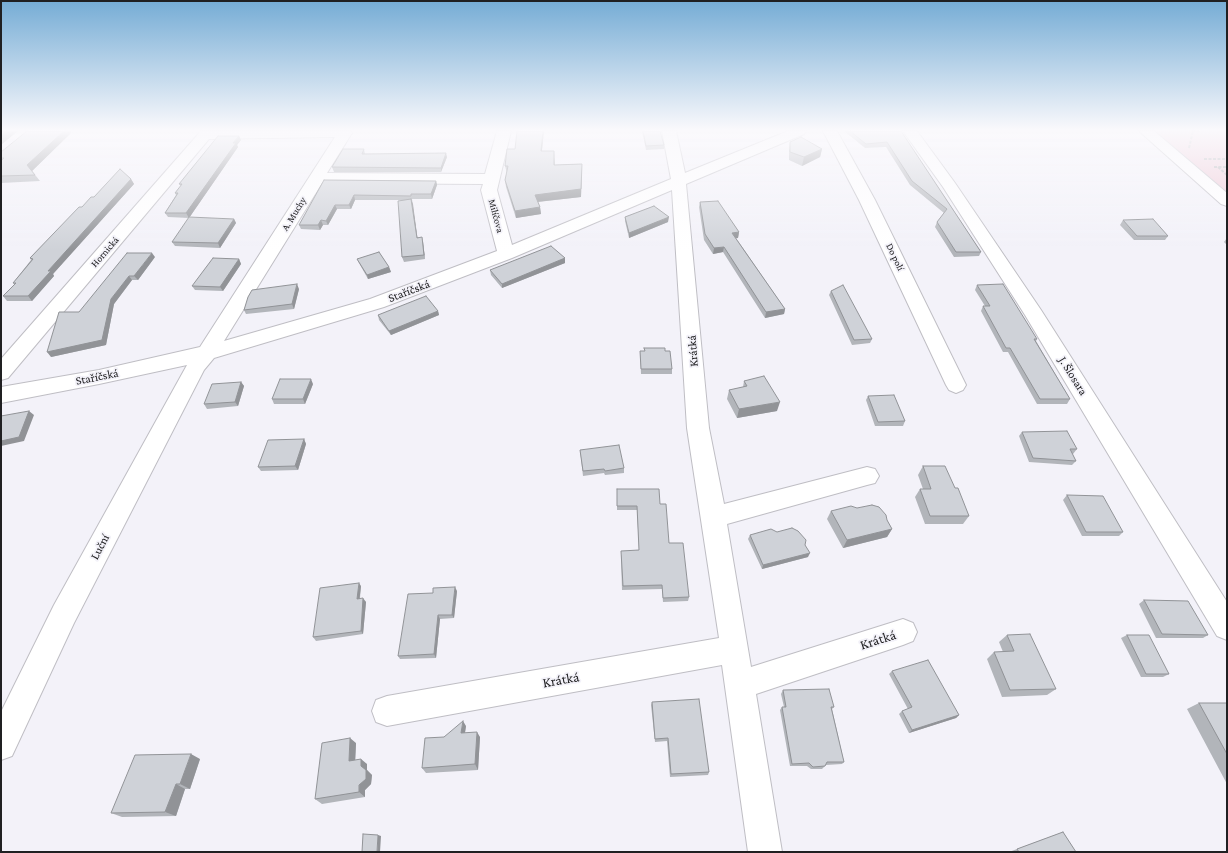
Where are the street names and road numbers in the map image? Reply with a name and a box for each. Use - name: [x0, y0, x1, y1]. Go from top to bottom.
- street label: A. Muchy: [279, 195, 309, 233]
- street label: Milíčova: [486, 198, 506, 234]
- street label: Hornická: [88, 234, 122, 270]
- street label: Do polí: [883, 241, 907, 273]
- street label: Staříčská: [386, 277, 432, 305]
- street label: Krátká: [685, 335, 701, 367]
- street label: J. Šlosara: [1055, 354, 1091, 398]
- street label: Staříčská: [74, 366, 120, 388]
- street label: Luční: [87, 532, 113, 562]
- street label: Krátká: [858, 626, 898, 654]
- street label: Krátká: [541, 669, 581, 691]

